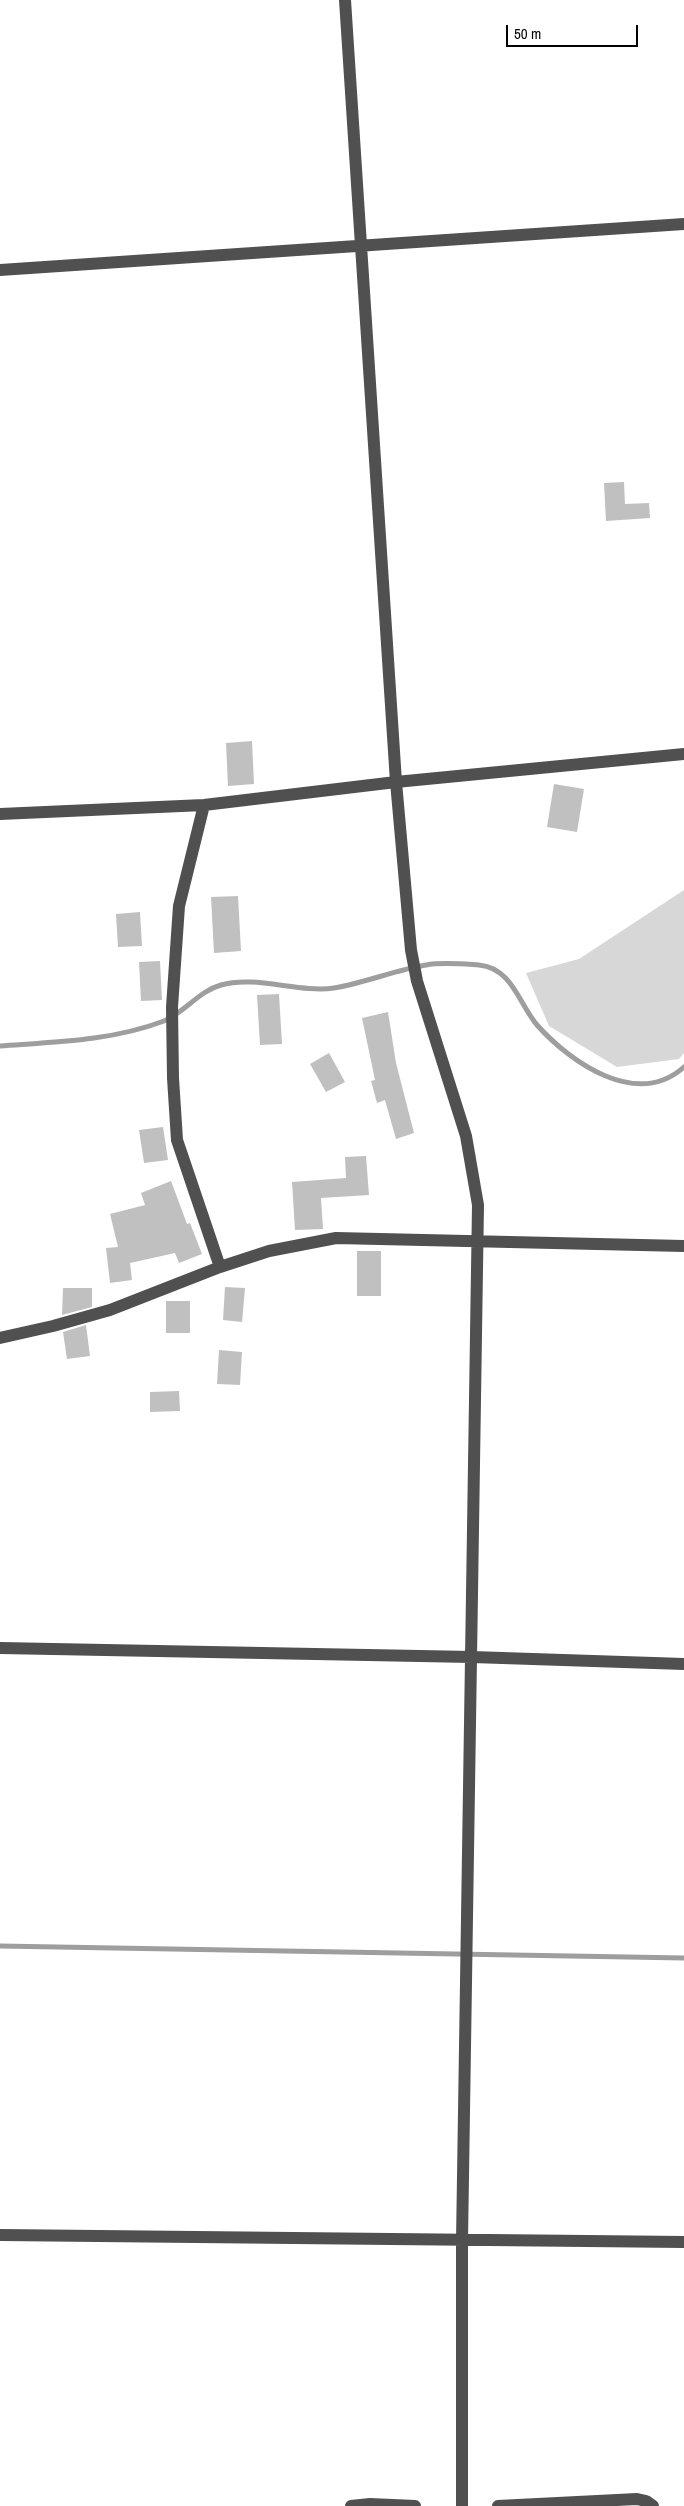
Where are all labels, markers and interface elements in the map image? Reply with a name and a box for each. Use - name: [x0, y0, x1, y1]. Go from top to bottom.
- scale bar: [509, 15, 642, 47]
- text: 50 m: [514, 23, 541, 44]

